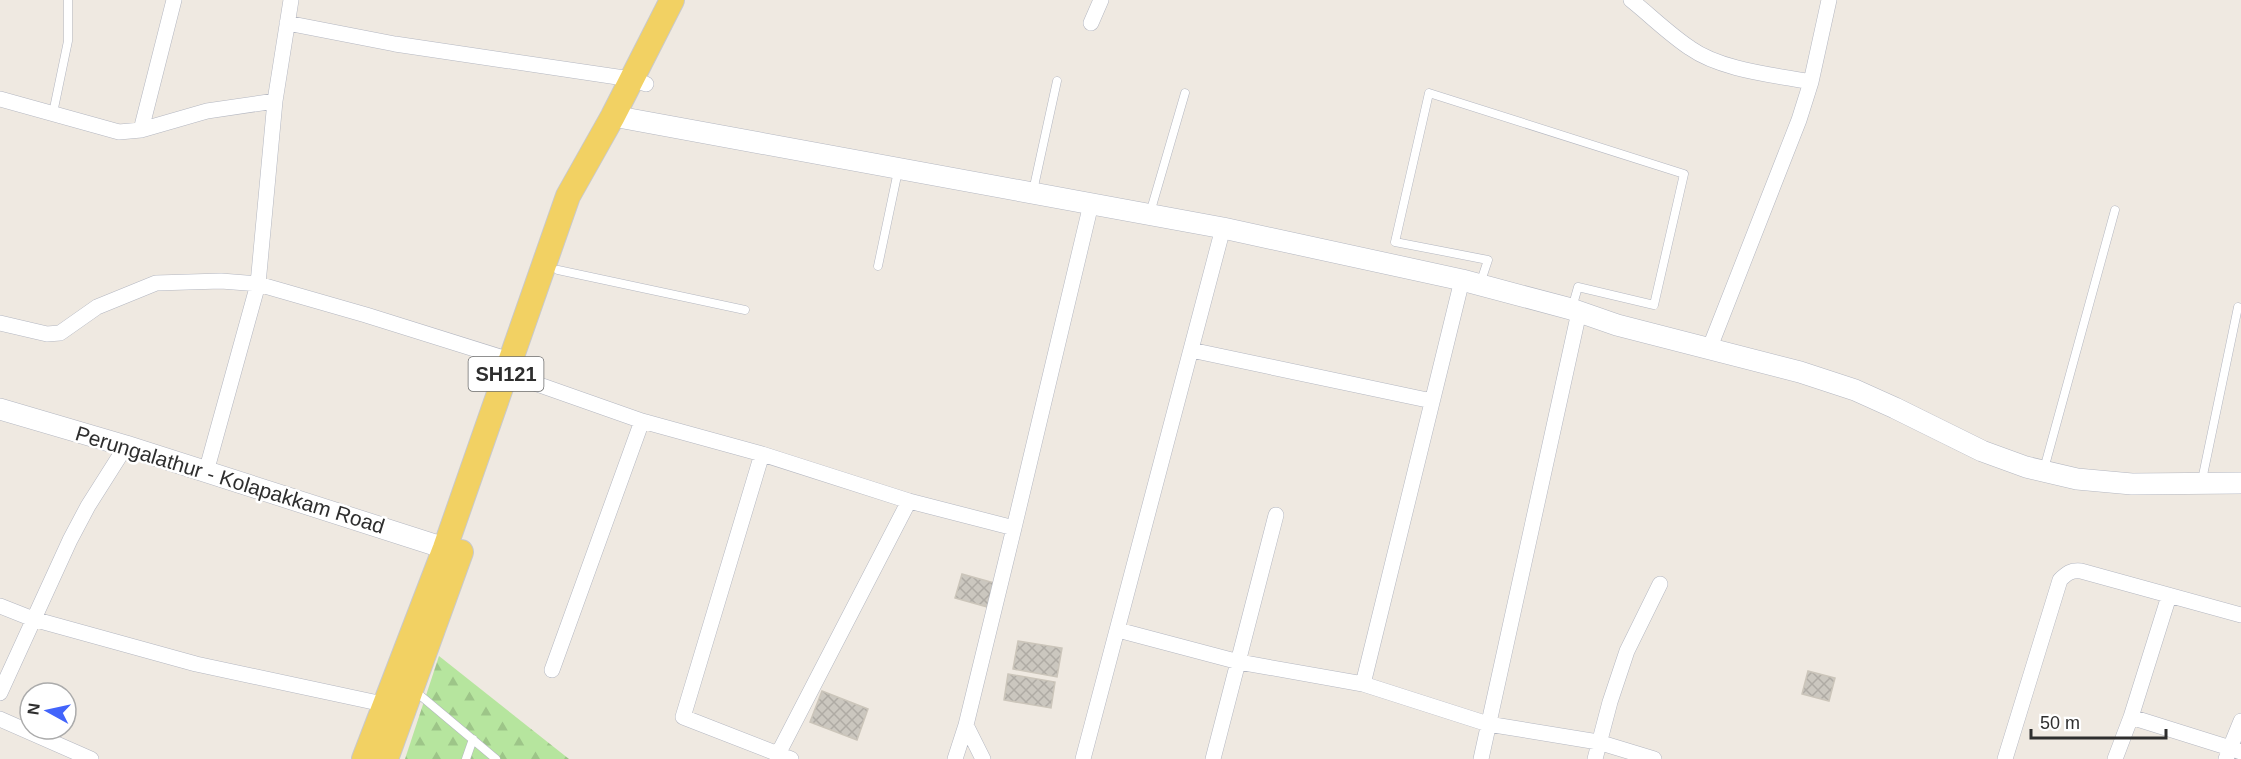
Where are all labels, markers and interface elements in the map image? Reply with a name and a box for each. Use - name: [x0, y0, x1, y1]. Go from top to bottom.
- road number: SH121: [468, 357, 544, 391]
- street label: Perungalathur - Kolapakkam Road: [73, 421, 388, 538]
- north arrow: [18, 681, 78, 741]
- text: N: [24, 702, 43, 716]
- scale bar: [2031, 702, 2166, 740]
- text: 50 m: [2040, 713, 2080, 733]

